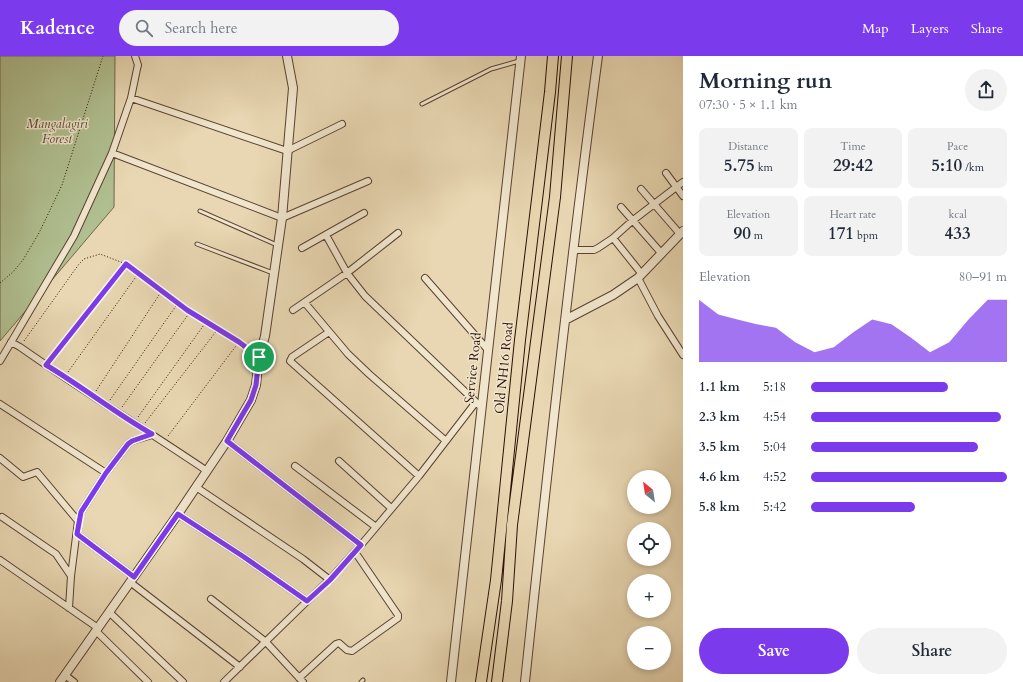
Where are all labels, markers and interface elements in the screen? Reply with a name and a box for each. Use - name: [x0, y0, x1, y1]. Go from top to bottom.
- search box: [119, 10, 399, 46]
- text: Kadence: [20, 15, 95, 41]
- icon: search: [133, 17, 155, 39]
- text: Search here: [165, 18, 238, 38]
- text: Map: [862, 19, 889, 38]
- text: Layers: [911, 19, 949, 38]
- text: Share: [971, 19, 1003, 38]
- text: Morning run: [699, 66, 832, 96]
- button: share: [965, 69, 1007, 111]
- text: 07:30 · 5 × 1.1 km: [699, 96, 798, 114]
- park label: Mangalagiri Forest: [26, 115, 88, 148]
- text: Distance: [728, 139, 768, 154]
- text: Time: [840, 139, 866, 154]
- text: Pace: [947, 139, 968, 154]
- text: 5.75: [724, 154, 755, 177]
- text: 29:42: [833, 154, 873, 177]
- text: 5:10: [931, 154, 962, 177]
- text: km: [755, 160, 773, 175]
- text: /km: [962, 160, 984, 175]
- text: Elevation: [726, 207, 770, 222]
- text: Heart rate: [830, 207, 876, 222]
- text: kcal: [948, 207, 967, 222]
- text: 90: [733, 222, 751, 245]
- text: 171: [828, 222, 854, 245]
- text: 433: [945, 222, 971, 245]
- text: m: [751, 228, 763, 243]
- text: bpm: [854, 228, 878, 243]
- text: Elevation: [699, 268, 751, 286]
- text: 80–91 m: [959, 268, 1007, 286]
- street label: Old NH16 Road: [490, 321, 518, 415]
- street label: Service Road: [460, 332, 486, 404]
- pin: [242, 340, 276, 374]
- icon: arrive: [248, 346, 270, 368]
- text: 1.1 km: [699, 378, 740, 396]
- text: 5:18: [763, 378, 786, 396]
- text: 2.3 km: [699, 408, 740, 426]
- text: 4:54: [763, 408, 786, 426]
- text: 3.5 km: [699, 438, 740, 456]
- text: 5:04: [763, 438, 786, 456]
- text: 4.6 km: [699, 468, 740, 486]
- text: 4:52: [763, 468, 786, 486]
- north arrow: [627, 470, 671, 514]
- map controls: [627, 470, 671, 670]
- text: 5.8 km: [699, 498, 740, 516]
- text: 5:42: [763, 498, 786, 516]
- button: locate: [627, 522, 671, 566]
- button: +: [627, 574, 671, 618]
- button: −: [627, 626, 671, 670]
- button: Save: [699, 628, 849, 674]
- button: Share: [857, 628, 1007, 674]

